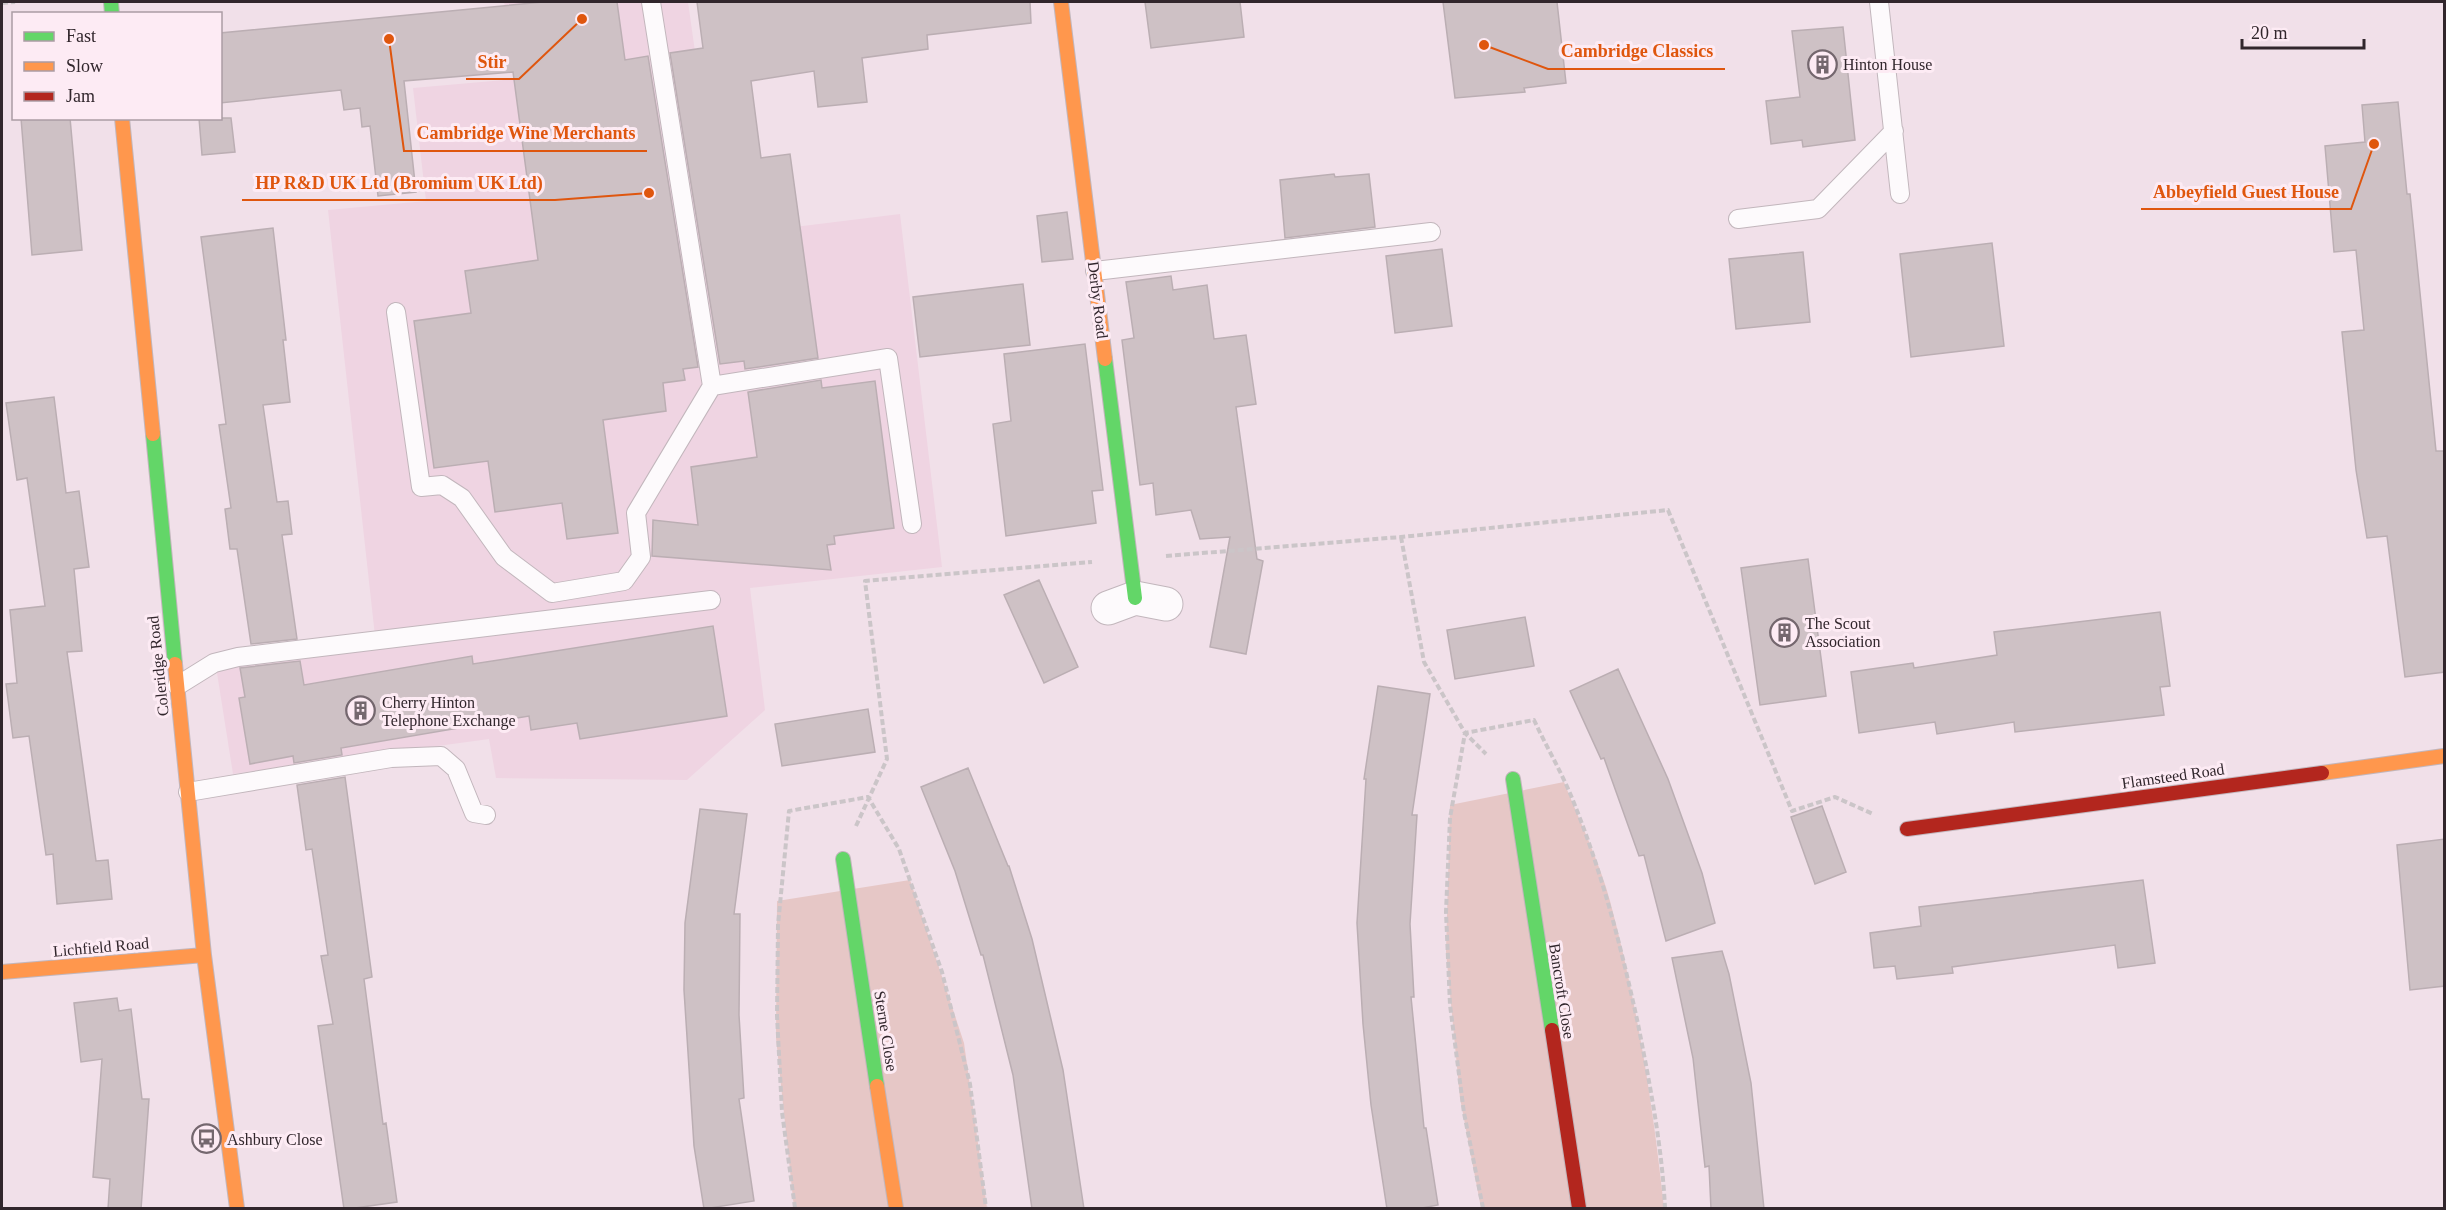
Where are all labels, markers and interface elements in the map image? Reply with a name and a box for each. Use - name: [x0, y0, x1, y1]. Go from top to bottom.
- legend: [12, 12, 222, 120]
- scale bar: [2242, 12, 2364, 50]
- text: 20 m: [2251, 23, 2288, 43]
- text: Fast: [66, 26, 96, 46]
- callout: Cambridge Classics: [1548, 33, 1725, 69]
- text: Cambridge Classics: [1561, 41, 1713, 61]
- callout: Stir: [466, 43, 519, 79]
- building icon: Hinton House: [1806, 48, 1838, 80]
- text: Stir: [478, 52, 507, 72]
- text: Slow: [66, 56, 103, 76]
- place label: Hinton House: [1843, 56, 1932, 73]
- text: Jam: [66, 86, 95, 106]
- callout: Cambridge Wine Merchants: [404, 115, 647, 151]
- text: Cambridge Wine Merchants: [417, 123, 636, 143]
- callout: HP R&D UK Ltd (Bromium UK Ltd): [242, 164, 555, 200]
- text: HP R&D UK Ltd (Bromium UK Ltd): [255, 173, 543, 194]
- callout: Abbeyfield Guest House: [2141, 173, 2351, 209]
- text: Abbeyfield Guest House: [2153, 182, 2339, 202]
- street label: Derby Road: [1084, 260, 1111, 340]
- street label: Coleridge Road: [144, 615, 173, 717]
- place label: The Scout Association: [1805, 615, 1881, 650]
- building icon: The Scout Association: [1768, 616, 1800, 648]
- place label: Cherry Hinton Telephone Exchange: [382, 694, 515, 730]
- building icon: Cherry Hinton Telephone Exchange: [345, 695, 377, 727]
- street label: Flamsteed Road: [2121, 760, 2225, 792]
- street label: Lichfield Road: [52, 934, 150, 960]
- street label: Bancroft Close: [1546, 942, 1578, 1040]
- street label: Sterne Close: [871, 990, 901, 1072]
- bus stop icon: Ashbury Close: [190, 1123, 222, 1155]
- place label: Ashbury Close: [227, 1131, 323, 1149]

